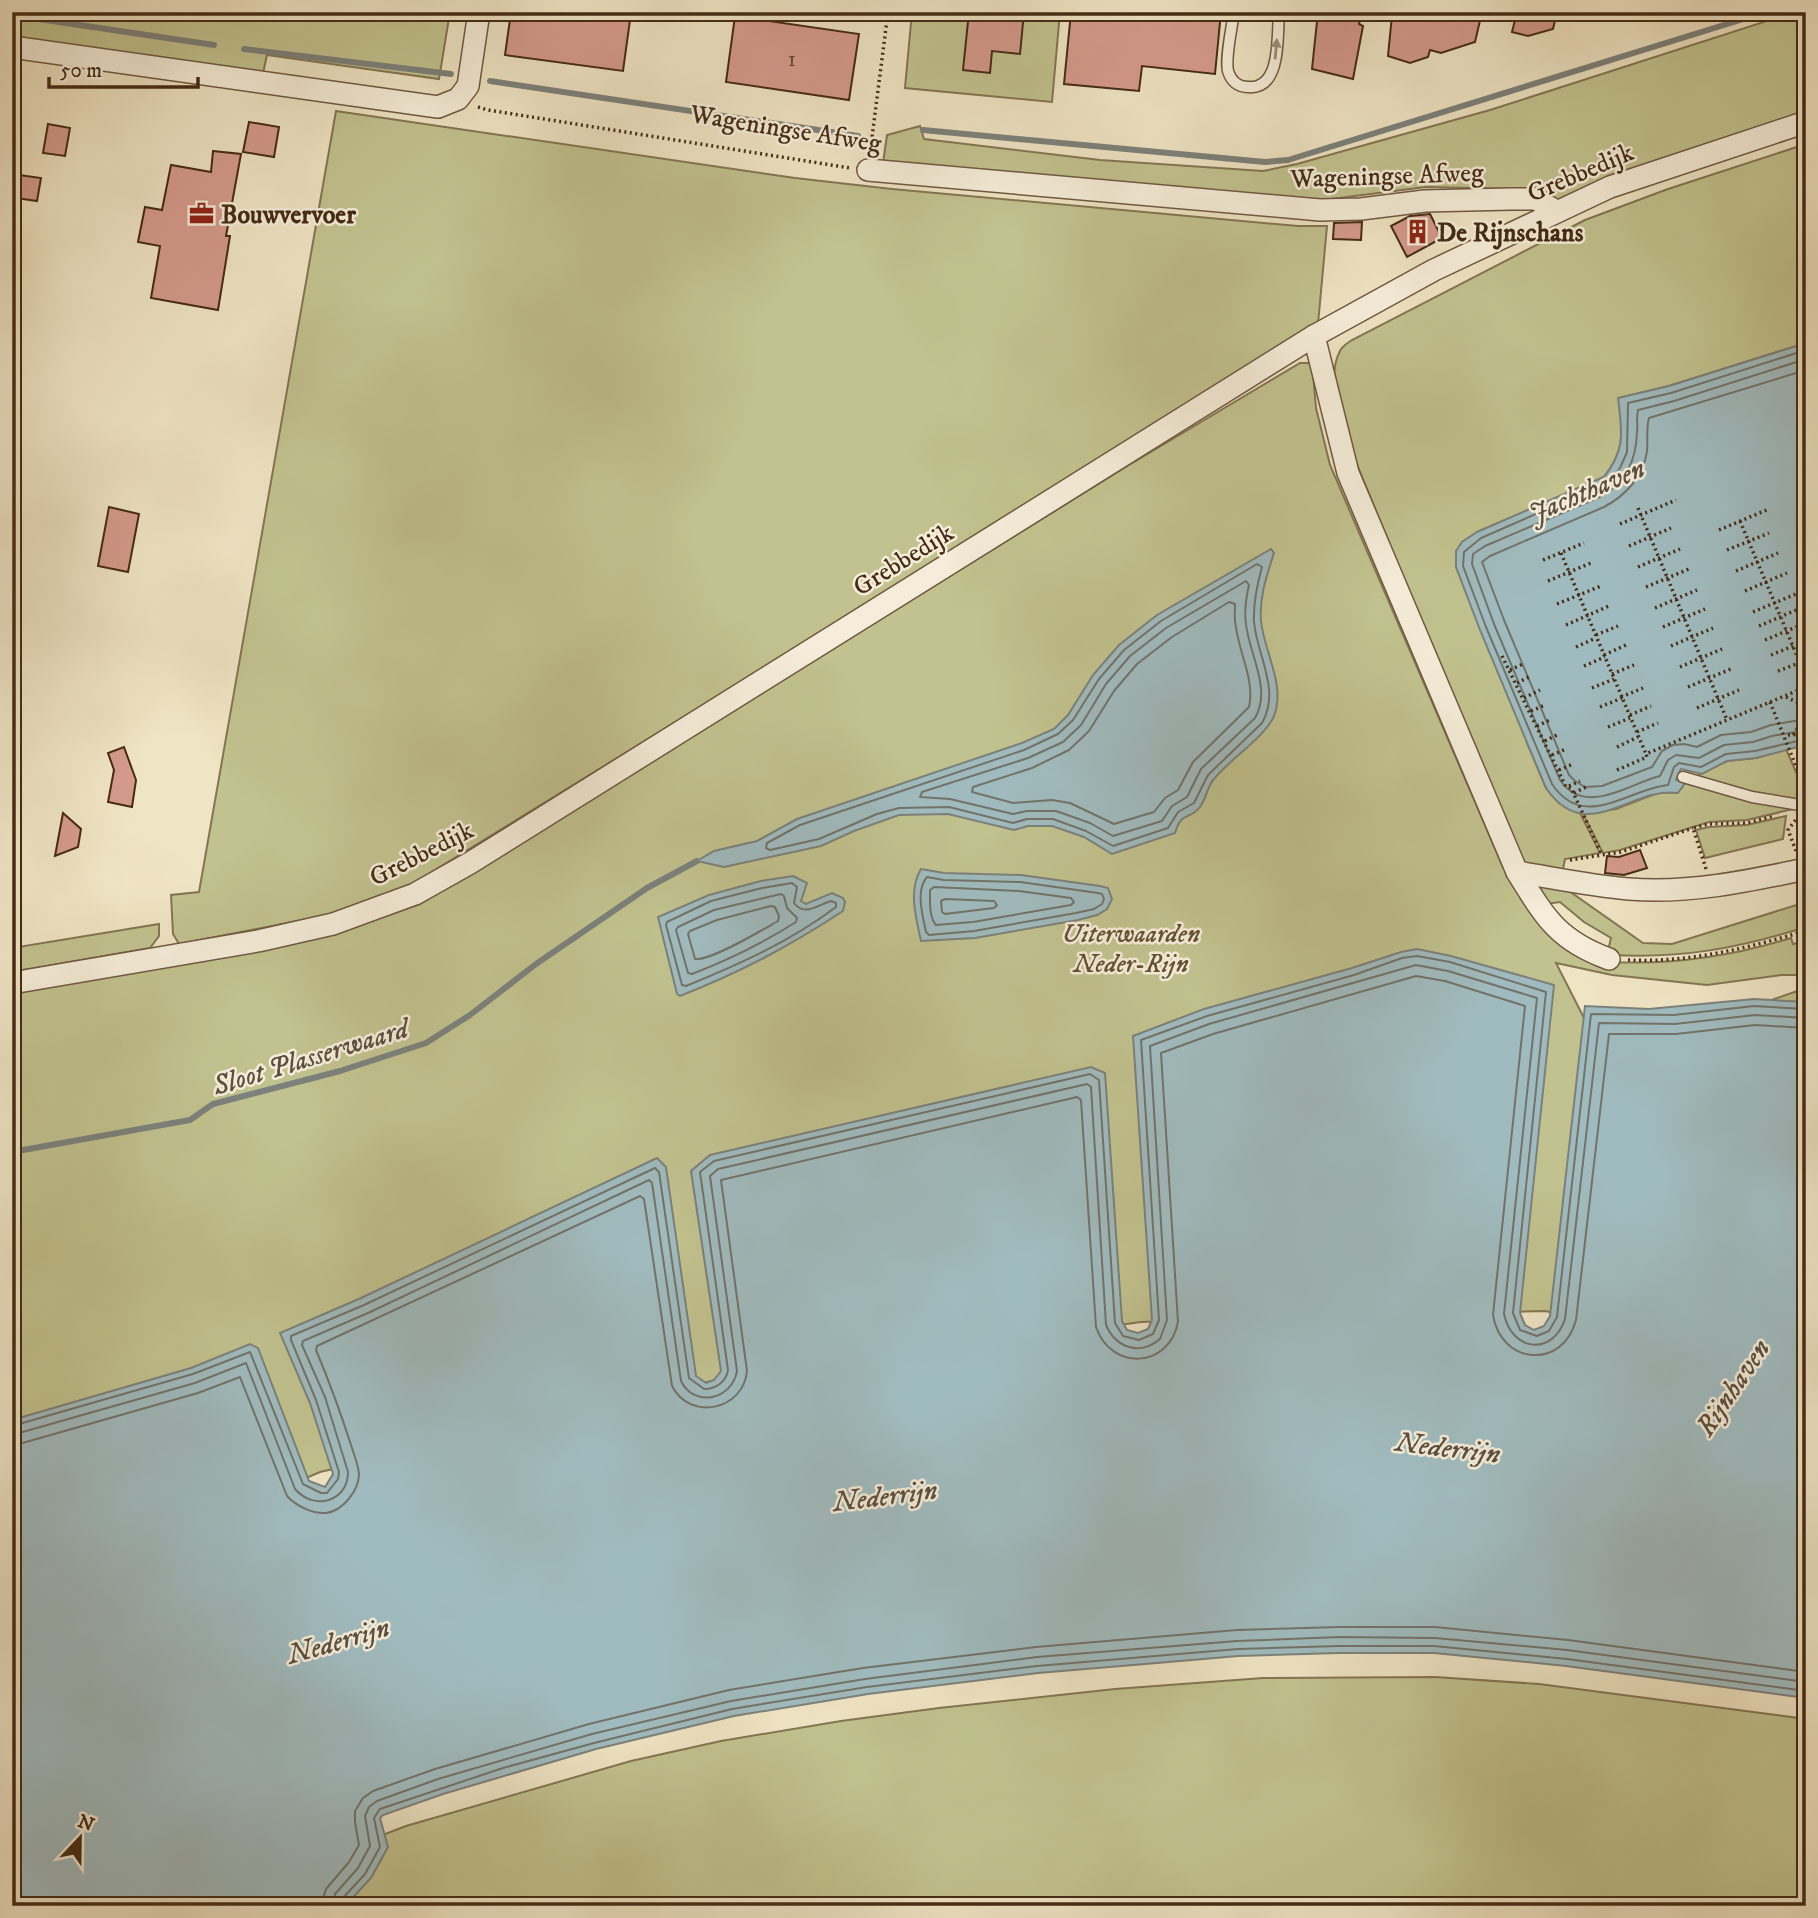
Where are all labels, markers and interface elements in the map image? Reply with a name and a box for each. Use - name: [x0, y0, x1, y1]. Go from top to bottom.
- one-way arrow: [1271, 38, 1282, 60]
- house number: 1: [788, 45, 796, 74]
- scale bar: [49, 46, 198, 90]
- text: 50 m: [60, 58, 102, 84]
- street label: Wageningse Afweg: [687, 98, 884, 161]
- street label: Grebbedijk: [1522, 136, 1639, 211]
- street label: Wageningse Afweg: [1289, 157, 1485, 196]
- place label: Bouwvervoer: [221, 199, 356, 232]
- office icon: Bouwvervoer: [187, 200, 215, 228]
- place label: De Rijnschans: [1437, 217, 1584, 250]
- building icon: De Rijnschans: [1403, 218, 1431, 246]
- water label: Jachthaven: [1523, 451, 1650, 532]
- street label: Grebbedijk: [847, 516, 960, 604]
- street label: Grebbedijk: [364, 814, 479, 895]
- park label: Uiterwaarden Neder-Rijn: [1062, 918, 1200, 981]
- water label: Sloot Plasserwaard: [208, 1010, 416, 1104]
- water label: Rijnhaven: [1688, 1333, 1778, 1444]
- water label: Nederrijn: [1391, 1424, 1502, 1472]
- water label: Nederrijn: [829, 1473, 940, 1521]
- water label: Nederrijn: [281, 1610, 394, 1673]
- north arrow: [46, 1802, 116, 1872]
- text: N: [74, 1810, 98, 1837]

